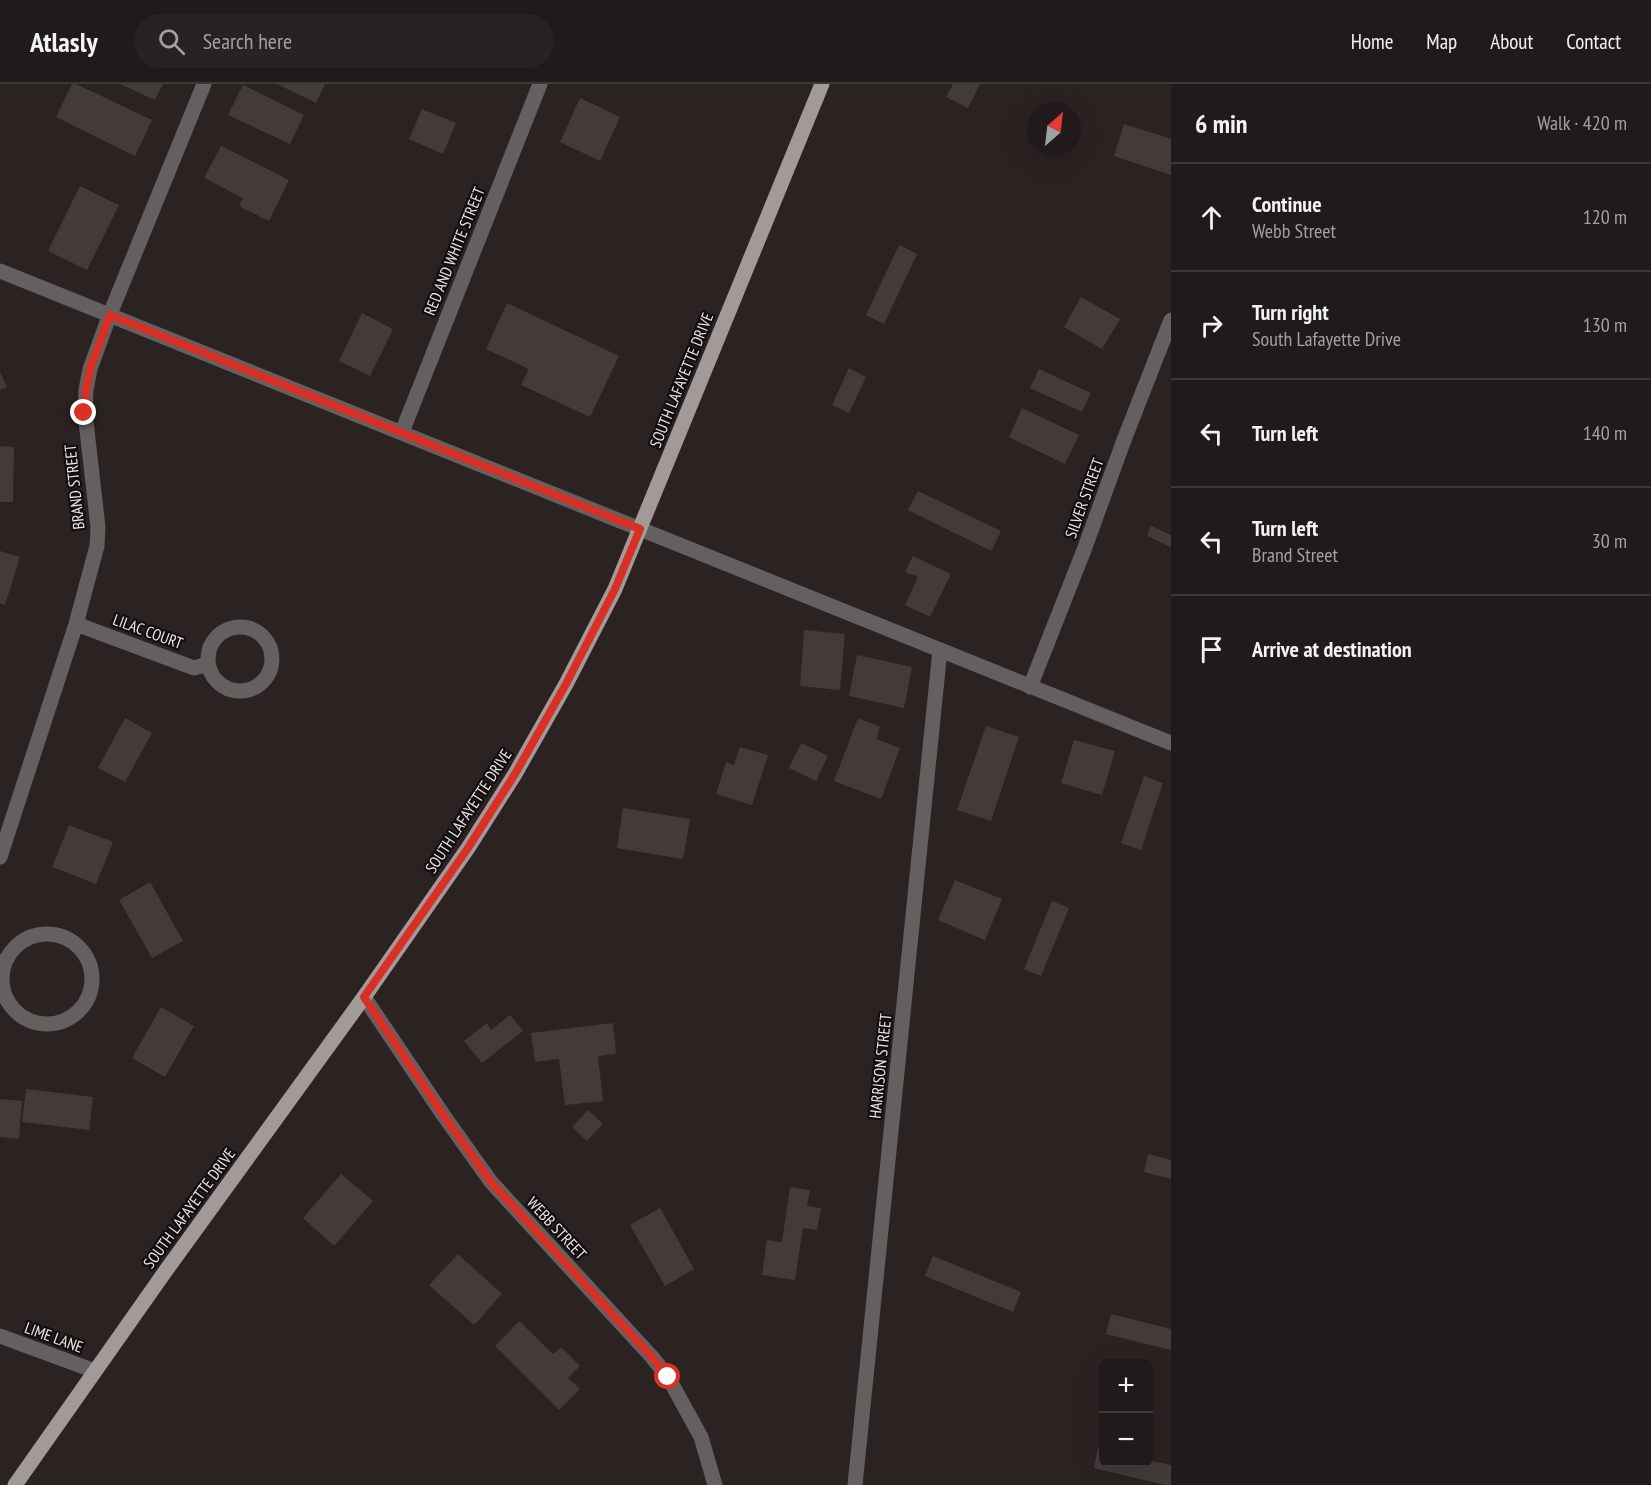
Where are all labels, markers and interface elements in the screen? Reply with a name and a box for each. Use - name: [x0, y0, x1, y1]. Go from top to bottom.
- search box: [134, 14, 554, 68]
- text: Atlasly: [30, 23, 98, 60]
- icon: search: [155, 25, 188, 58]
- text: Search here: [203, 27, 292, 55]
- text: Home: [1351, 28, 1393, 55]
- text: Map: [1426, 28, 1457, 55]
- text: About: [1490, 28, 1533, 55]
- text: Contact: [1566, 28, 1621, 55]
- north arrow: [1027, 102, 1081, 156]
- text: 6 min: [1195, 107, 1248, 140]
- text: Walk · 420 m: [1537, 110, 1627, 136]
- street label: RED AND WHITE STREET: [419, 184, 489, 318]
- text: Continue: [1252, 190, 1322, 218]
- icon: ahead: [1195, 201, 1228, 234]
- text: 120 m: [1583, 204, 1627, 230]
- text: Webb Street: [1252, 218, 1336, 244]
- text: Turn right: [1252, 298, 1329, 326]
- street label: SOUTH LAFAYETTE DRIVE: [645, 309, 717, 450]
- icon: right: [1195, 309, 1228, 342]
- text: 130 m: [1583, 312, 1627, 338]
- text: South Lafayette Drive: [1252, 326, 1401, 352]
- route end: [70, 399, 96, 425]
- icon: left: [1195, 417, 1228, 450]
- text: Turn left: [1252, 419, 1318, 447]
- text: 140 m: [1583, 420, 1627, 446]
- street label: BRAND STREET: [60, 443, 88, 531]
- street label: SILVER STREET: [1060, 455, 1108, 541]
- text: Turn left: [1252, 514, 1318, 542]
- icon: left: [1195, 525, 1228, 558]
- text: 30 m: [1592, 528, 1627, 554]
- text: Brand Street: [1252, 542, 1338, 568]
- street label: LILAC COURT: [110, 609, 186, 653]
- icon: arrive: [1195, 633, 1228, 666]
- text: Arrive at destination: [1252, 635, 1412, 663]
- street label: SOUTH LAFAYETTE DRIVE: [420, 745, 516, 877]
- street label: HARRISON STREET: [865, 1013, 895, 1119]
- street label: SOUTH LAFAYETTE DRIVE: [139, 1144, 239, 1272]
- street label: WEBB STREET: [523, 1192, 591, 1264]
- street label: LIME LANE: [22, 1317, 86, 1357]
- map controls: [1099, 1359, 1153, 1467]
- button: +: [1099, 1359, 1153, 1413]
- route start: [654, 1363, 680, 1389]
- button: −: [1099, 1413, 1153, 1467]

